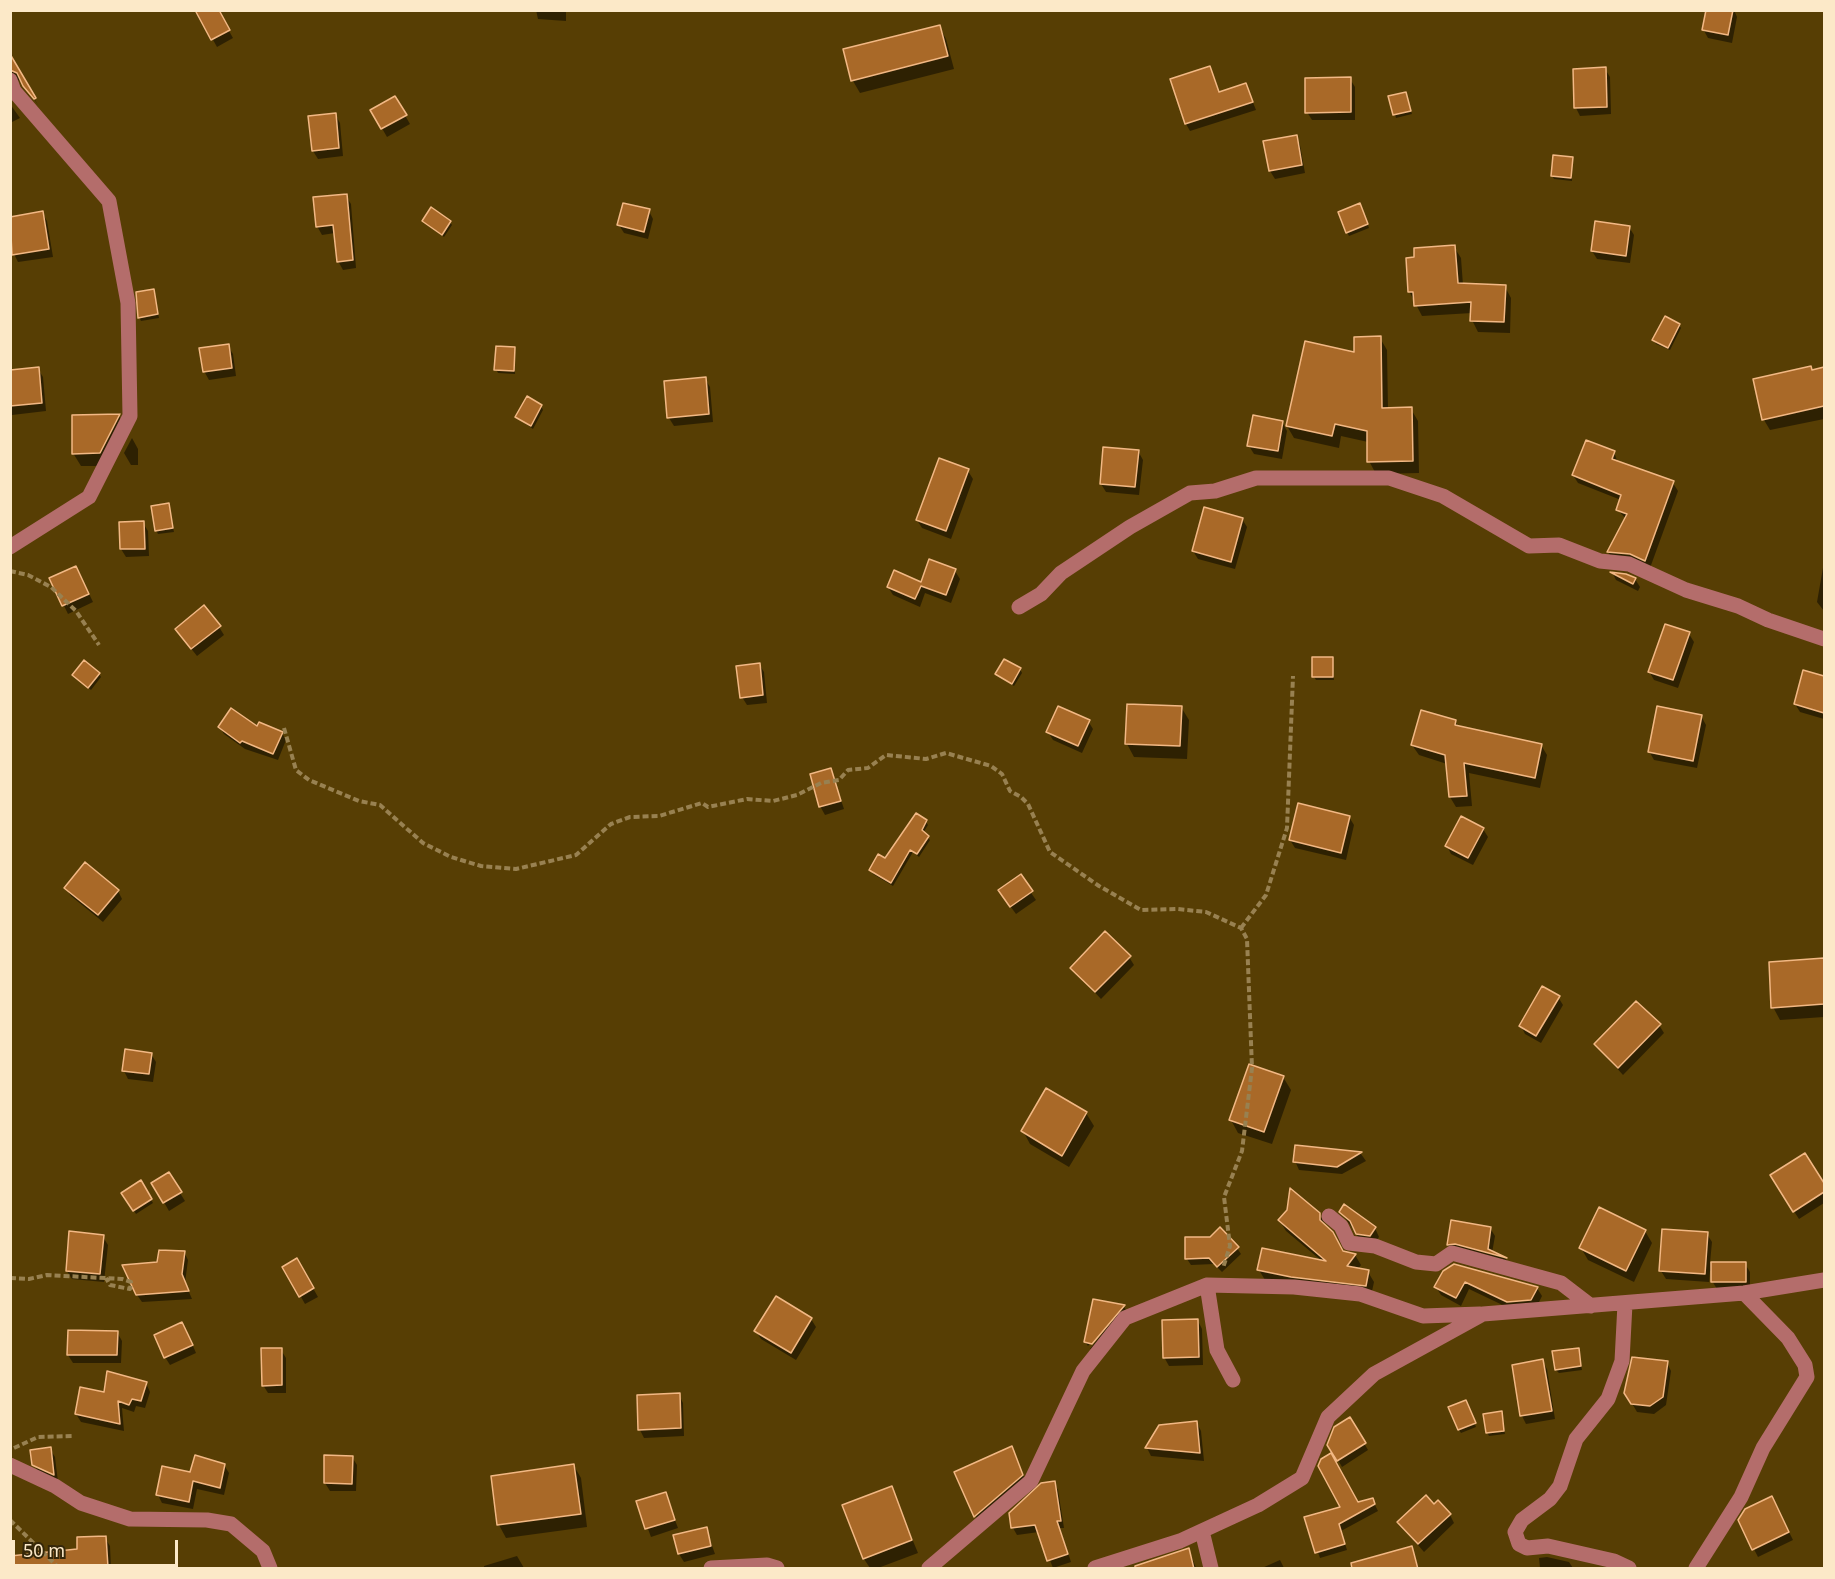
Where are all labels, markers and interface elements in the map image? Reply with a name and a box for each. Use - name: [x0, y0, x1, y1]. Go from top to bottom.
- scale bar: [15, 1528, 182, 1566]
- text: 50 m: [23, 1538, 65, 1562]

